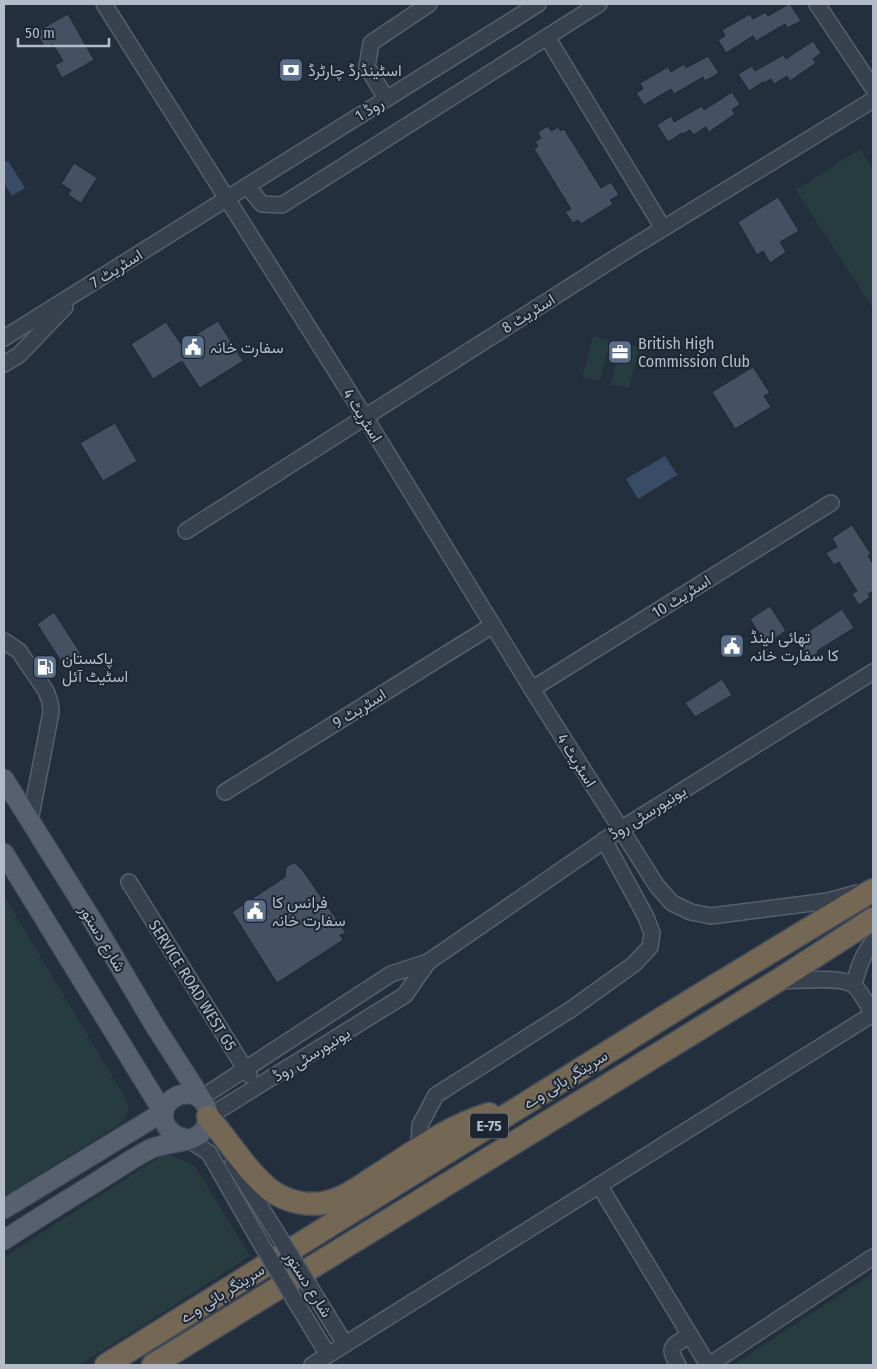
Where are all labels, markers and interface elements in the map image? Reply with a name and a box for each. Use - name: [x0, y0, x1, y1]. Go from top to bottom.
- scale bar: [18, 15, 109, 47]
- text: 50 m: [25, 24, 55, 42]
- bank icon: اسٹینڈرڈ چارٹرڈ: [278, 57, 304, 83]
- place label: اسٹینڈرڈ چارٹرڈ: [308, 61, 402, 82]
- street label: روڈ 1: [351, 93, 388, 126]
- street label: اسٹریٹ 7: [87, 245, 146, 293]
- street label: اسٹریٹ 8: [498, 290, 559, 338]
- public building icon: سفارت خانہ: [180, 334, 206, 360]
- place label: British High Commission Club: [638, 334, 750, 371]
- place label: سفارت خانہ: [210, 338, 284, 358]
- office icon: British High Commission Club: [607, 339, 633, 365]
- street label: اسٹریٹ 4: [338, 385, 386, 446]
- street label: اسٹریٹ 10: [648, 571, 715, 623]
- place label: تھائی لینڈ کا سفارت خانہ: [750, 628, 839, 666]
- public building icon: تھائی لینڈ کا سفارت خانہ: [719, 633, 745, 659]
- place label: پاکستان اسٹیٹ آئل: [62, 649, 128, 687]
- fuel station icon: پاکستان اسٹیٹ آئل: [32, 654, 58, 680]
- street label: اسٹریٹ 9: [329, 685, 390, 733]
- street label: اسٹریٹ 4: [552, 730, 600, 791]
- street label: یونیورسٹی روڈ: [605, 781, 690, 845]
- place label: فرانس کا سفارت خانہ: [272, 893, 346, 931]
- public building icon: فرانس کا سفارت خانہ: [242, 898, 268, 924]
- street label: شارع دستور: [73, 901, 130, 976]
- street label: SERVICE ROAD WEST G5: [145, 916, 240, 1054]
- street label: یونیورسٹی روڈ: [269, 1023, 354, 1087]
- street label: سرینگر ہائی وے: [519, 1046, 612, 1114]
- road number: E-75: [470, 1114, 508, 1138]
- street label: شارع دستور: [279, 1247, 336, 1322]
- street label: سرینگر ہائی وے: [176, 1260, 269, 1328]

